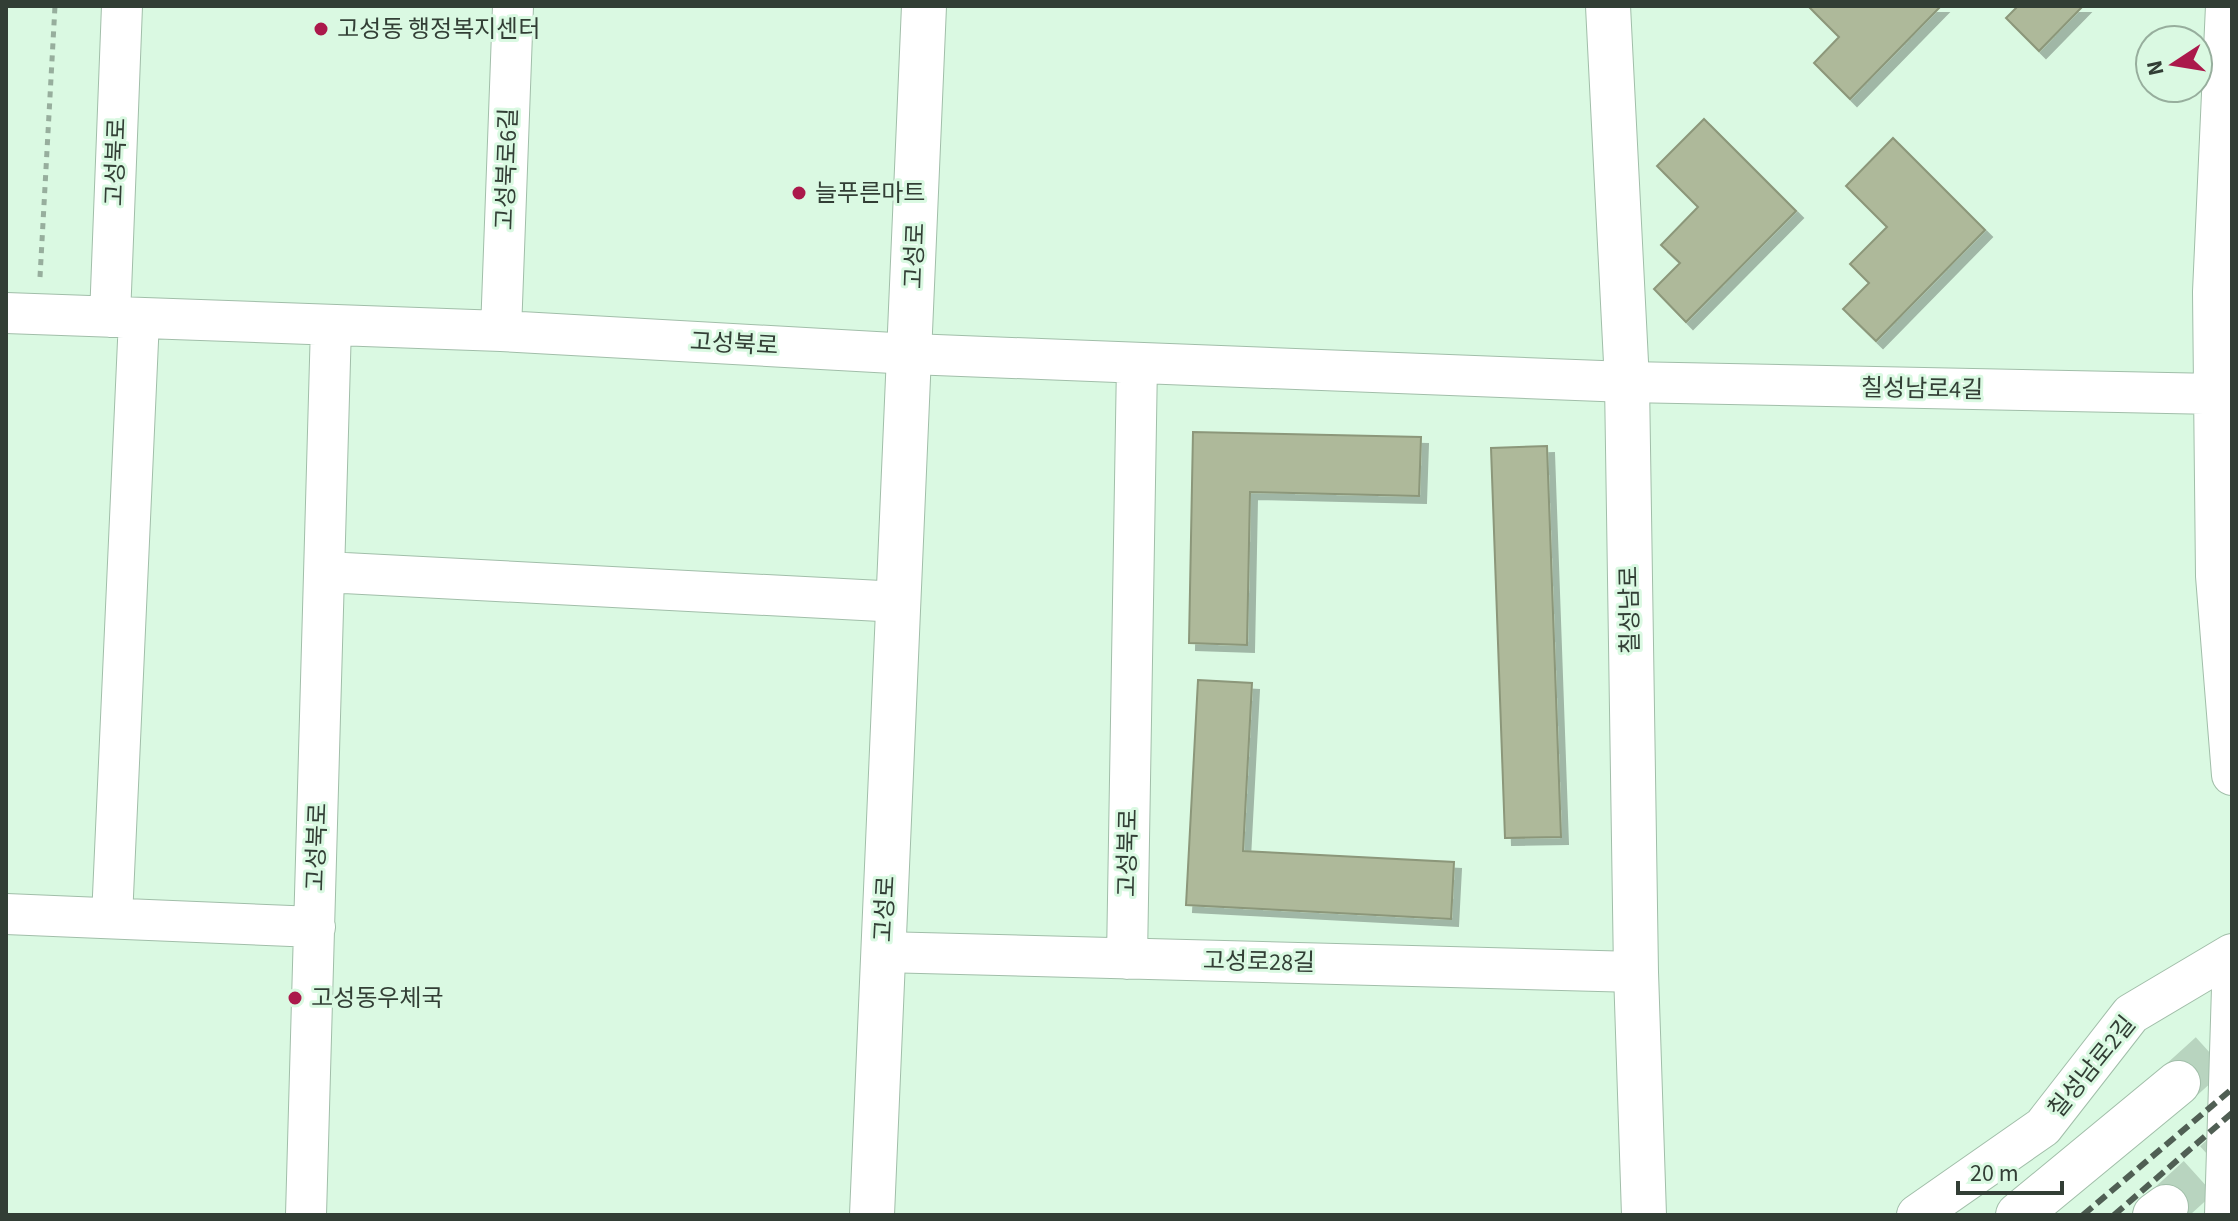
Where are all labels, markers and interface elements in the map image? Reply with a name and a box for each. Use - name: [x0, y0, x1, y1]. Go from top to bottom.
- place label: 고성동 행정복지센터: [337, 12, 541, 47]
- marker: 고성동 행정복지센터: [312, 20, 330, 38]
- north arrow: [2134, 24, 2214, 104]
- text: N: [2138, 57, 2173, 78]
- street label: 고성북로6길: [487, 107, 527, 231]
- street label: 고성북로: [97, 117, 135, 207]
- place label: 늘푸른마트: [815, 176, 925, 211]
- marker: 늘푸른마트: [790, 184, 808, 202]
- street label: 고성로: [896, 222, 934, 290]
- street label: 고성북로: [689, 324, 779, 364]
- street label: 칠성남로4길: [1861, 370, 1983, 408]
- street label: 칠성남로: [1612, 566, 1648, 654]
- street label: 고성북로: [298, 802, 336, 892]
- street label: 고성북로: [1110, 809, 1146, 897]
- street label: 고성로: [866, 875, 904, 943]
- street label: 고성로28길: [1203, 944, 1315, 980]
- place label: 고성동우체국: [311, 981, 443, 1016]
- marker: 고성동우체국: [286, 989, 304, 1007]
- street label: 칠성남로2길: [2040, 1008, 2144, 1126]
- scale bar: [1958, 1145, 2062, 1195]
- text: 20 m: [1970, 1156, 2019, 1191]

